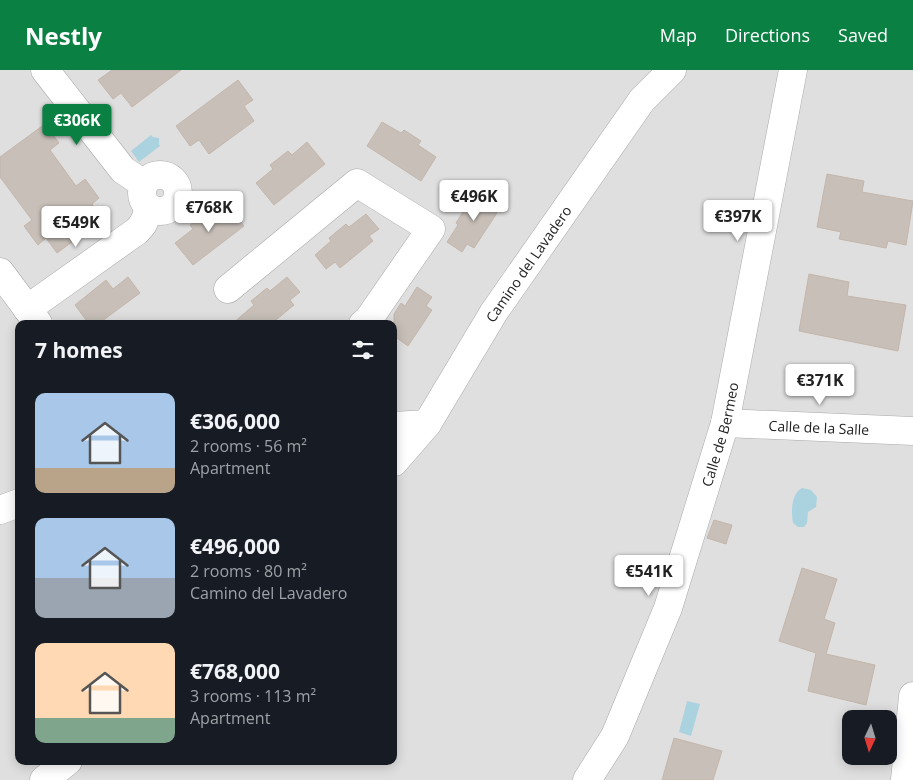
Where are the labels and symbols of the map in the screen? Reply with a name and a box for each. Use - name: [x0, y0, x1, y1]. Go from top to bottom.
- pin: €306K: [42, 104, 112, 146]
- pin: €496K: [439, 180, 509, 222]
- pin: €768K: [174, 190, 244, 233]
- pin: €397K: [703, 200, 773, 242]
- street label: Camino del Lavadero: [481, 202, 575, 325]
- pin: €549K: [41, 206, 111, 248]
- pin: €371K: [785, 364, 855, 406]
- street label: Calle de Bermeo: [697, 381, 742, 489]
- street label: Calle de la Salle: [768, 415, 870, 439]
- pin: €541K: [614, 554, 684, 597]
- north arrow: [842, 710, 898, 765]

